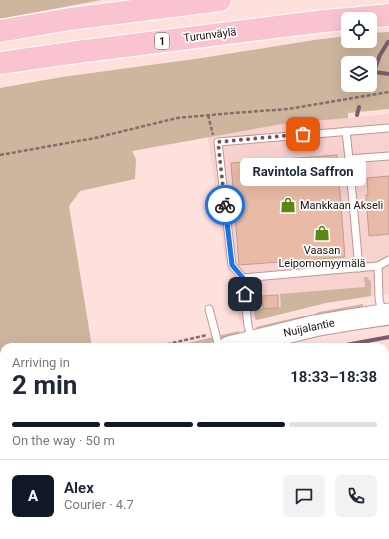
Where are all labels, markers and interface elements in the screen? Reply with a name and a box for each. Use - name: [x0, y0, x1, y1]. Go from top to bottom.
- map controls: [341, 12, 377, 92]
- button: locate: [341, 12, 377, 48]
- street label: Turunväylä: [183, 25, 237, 45]
- road number: 1: [155, 33, 169, 49]
- button: layers: [341, 56, 377, 92]
- pin: [286, 117, 320, 151]
- icon: bag: [292, 123, 314, 145]
- callout: Ravintola Saffron: [240, 158, 366, 186]
- text: Ravintola Saffron: [252, 164, 354, 179]
- courier: [205, 185, 245, 225]
- icon: bike: [214, 194, 236, 216]
- shop icon: Mankkaan Akseli: [279, 196, 297, 214]
- place label: Mankkaan Akseli: [300, 199, 383, 212]
- shop icon: Vaasan Leipomomyymälä: [313, 224, 331, 242]
- place label: Vaasan Leipomomyymälä: [278, 244, 366, 270]
- pin: [228, 277, 262, 311]
- icon: home: [234, 283, 256, 305]
- street label: Nuijalantie: [282, 316, 336, 340]
- text: Arriving in: [12, 355, 70, 370]
- text: 18:33–18:38: [290, 368, 377, 386]
- text: 2 min: [12, 370, 77, 400]
- text: On the way · 50 m: [12, 433, 115, 448]
- button: chat: [283, 475, 325, 517]
- button: phone: [335, 475, 377, 517]
- text: Alex: [64, 479, 94, 497]
- text: A: [28, 487, 38, 505]
- text: Courier · 4.7: [64, 497, 134, 512]

